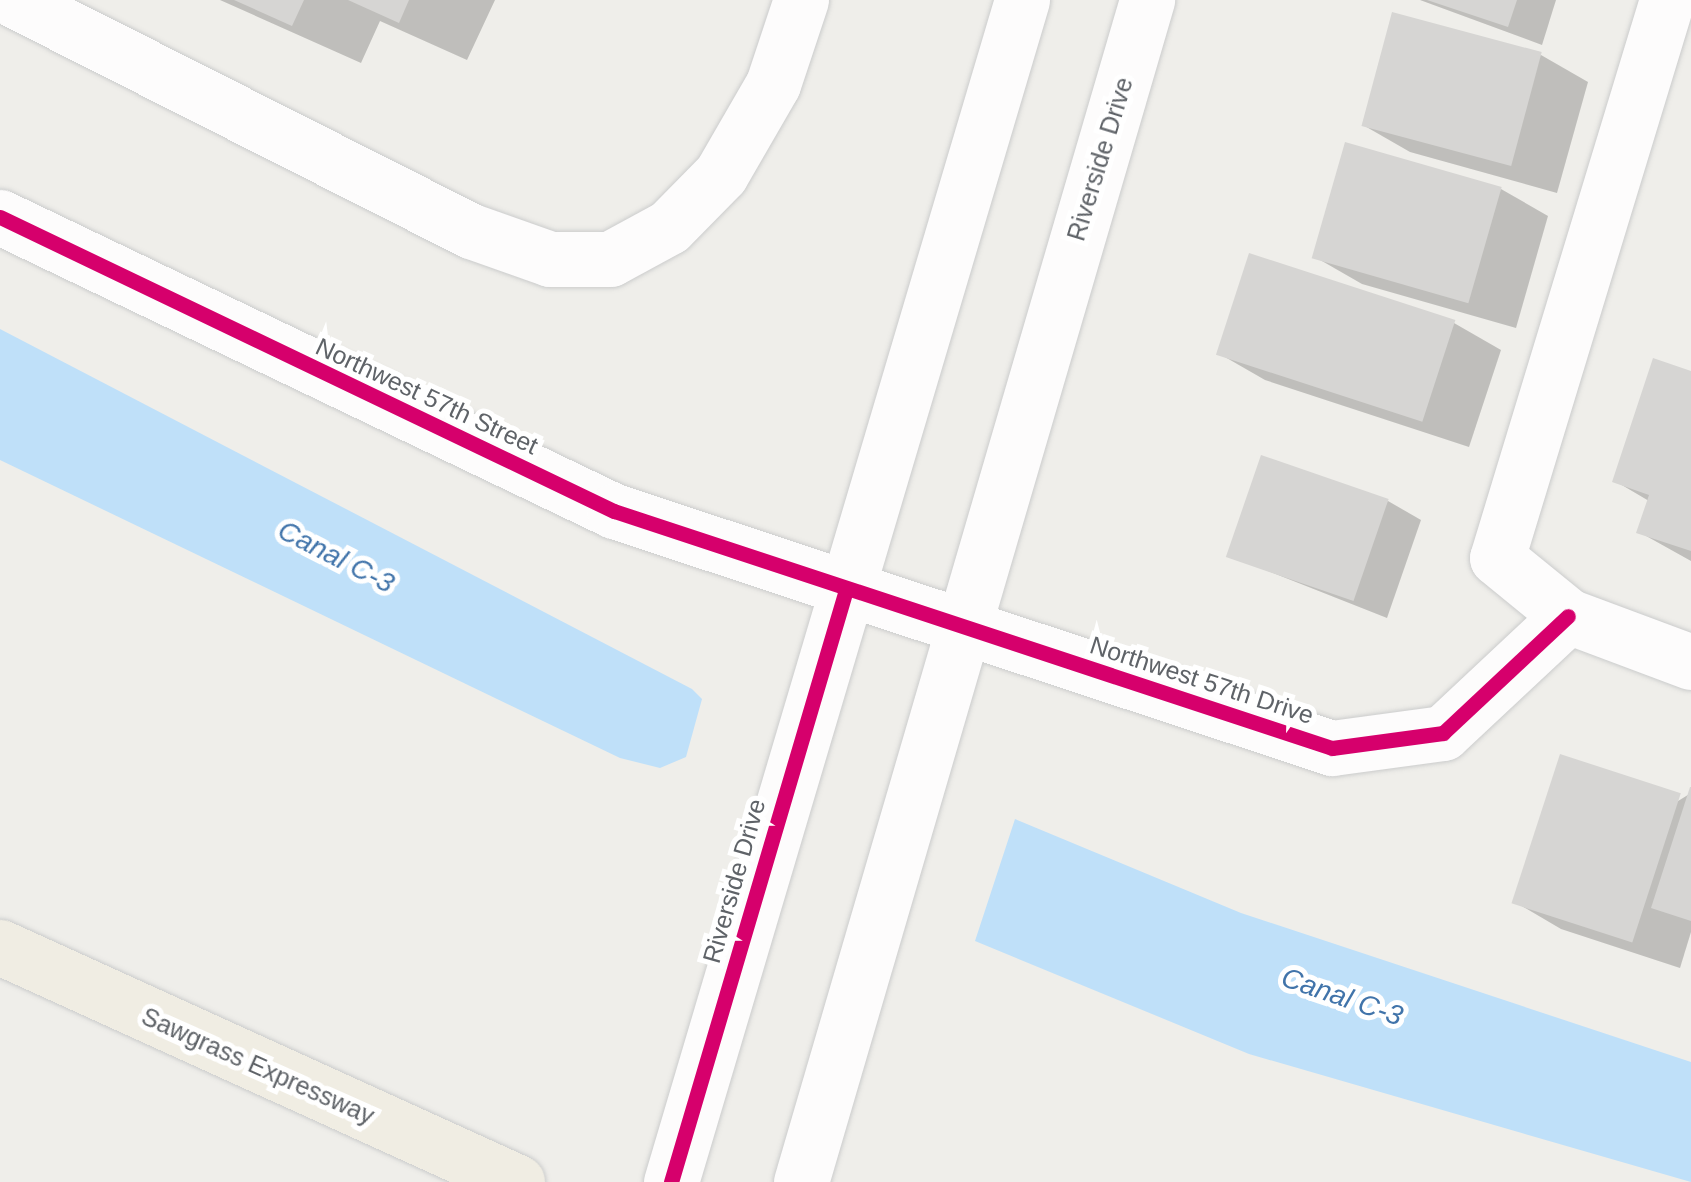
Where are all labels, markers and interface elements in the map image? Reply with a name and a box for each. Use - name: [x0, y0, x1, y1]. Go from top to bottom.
- street label: Riverside Drive: [1061, 74, 1139, 244]
- street label: Northwest 57th Street: [311, 331, 543, 461]
- water label: Canal C-3: [272, 513, 400, 601]
- street label: Northwest 57th Drive: [1086, 630, 1318, 730]
- street label: Riverside Drive: [696, 795, 772, 967]
- water label: Canal C-3: [1277, 961, 1407, 1033]
- street label: Sawgrass Expressway: [137, 1001, 379, 1131]

